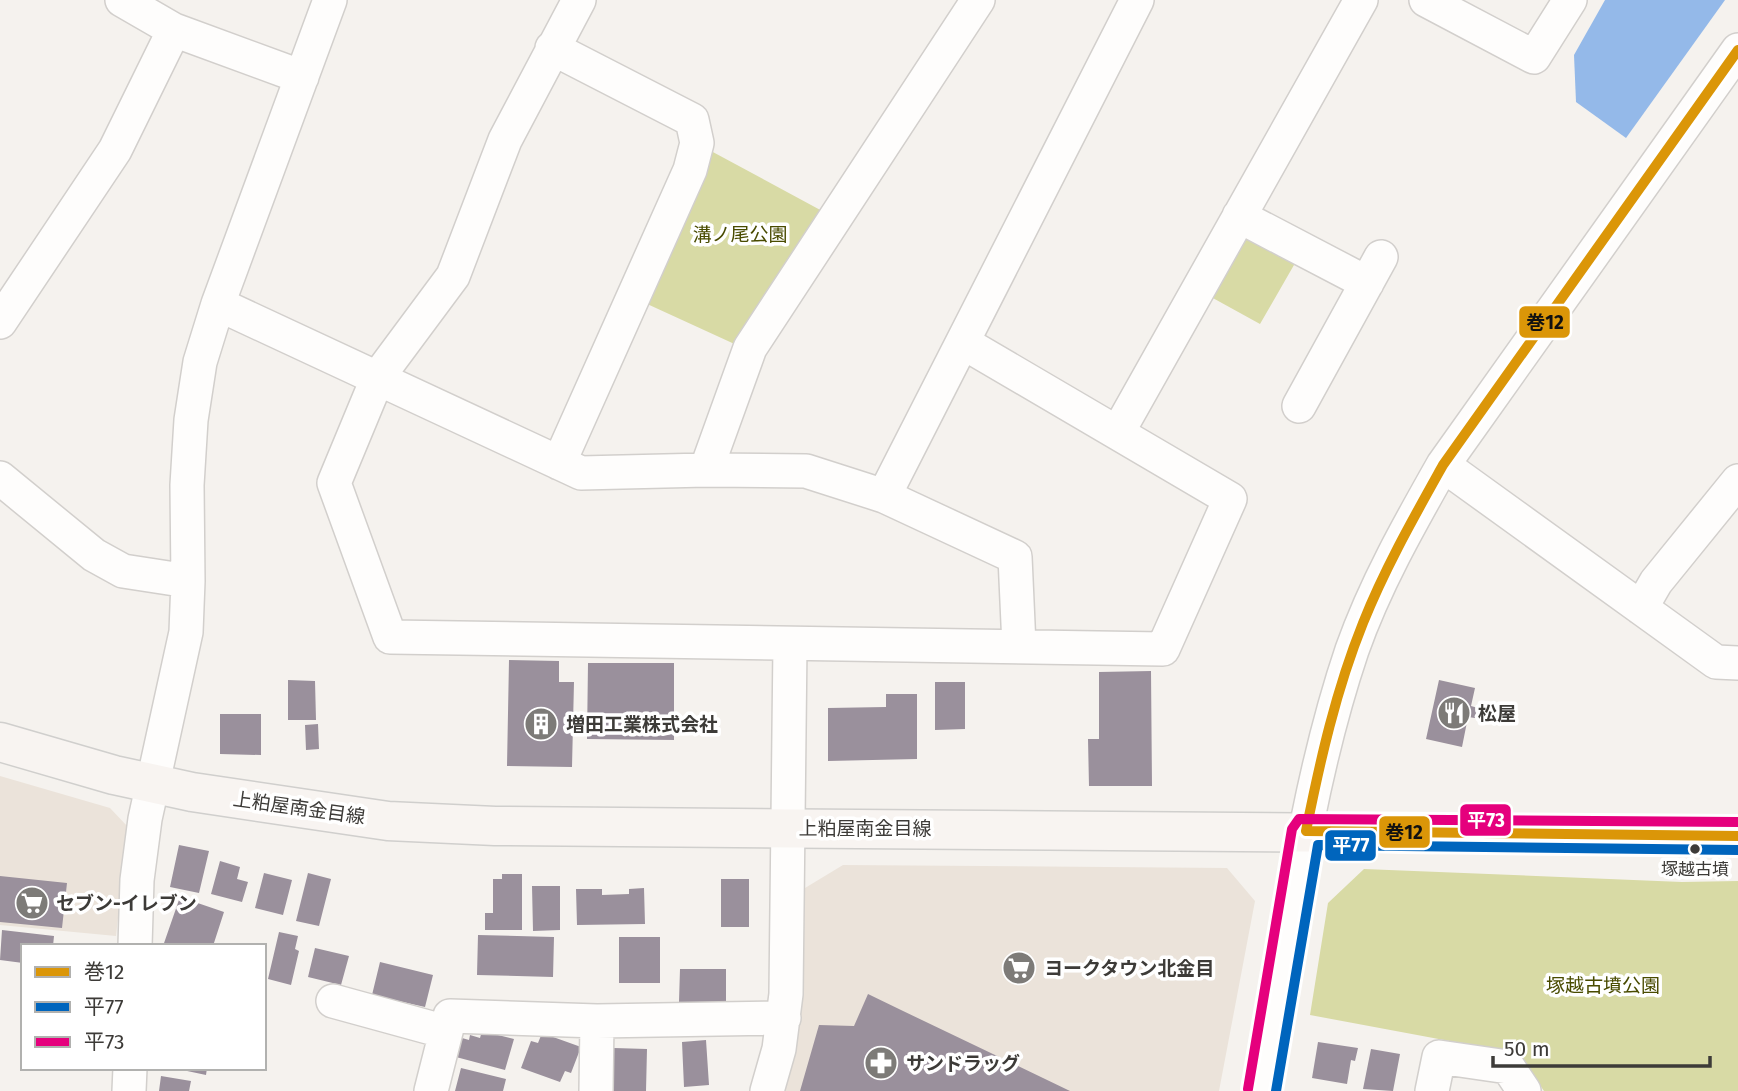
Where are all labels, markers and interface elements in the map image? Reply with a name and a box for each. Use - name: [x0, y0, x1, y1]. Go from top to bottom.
- park label: 溝ノ尾公園: [692, 223, 788, 246]
- line badge: 巻12: [1518, 305, 1571, 339]
- text: 巻12: [1526, 311, 1564, 334]
- restaurant icon: 松屋: [1435, 694, 1473, 732]
- place label: 松屋: [1478, 702, 1516, 725]
- building icon: 増田工業株式会社: [522, 705, 560, 743]
- place label: 増田工業株式会社: [566, 713, 718, 736]
- street label: 上粕屋南金目線: [232, 787, 366, 829]
- line badge: 平73: [1459, 803, 1512, 837]
- text: 平73: [1467, 809, 1505, 832]
- line badge: 巻12: [1378, 815, 1431, 849]
- street label: 上粕屋南金目線: [798, 817, 932, 840]
- text: 巻12: [1385, 821, 1423, 844]
- line badge: 平77: [1324, 829, 1377, 862]
- text: 平77: [1333, 834, 1369, 857]
- marker: 塚越古墳: [1688, 842, 1702, 856]
- place label: 塚越古墳: [1661, 859, 1729, 880]
- supermarket icon: セブン-イレブン: [13, 884, 51, 922]
- place label: セブン-イレブン: [56, 892, 197, 915]
- legend: [21, 944, 266, 1070]
- supermarket icon: ヨークタウン北金目: [1000, 949, 1038, 987]
- place label: ヨークタウン北金目: [1044, 957, 1214, 980]
- text: 巻12: [84, 959, 125, 985]
- park label: 塚越古墳公園: [1546, 974, 1660, 997]
- text: 平77: [84, 994, 124, 1020]
- scale bar: [1493, 1024, 1710, 1068]
- text: 平73: [84, 1029, 125, 1055]
- text: 50 m: [1504, 1036, 1550, 1062]
- pharmacy icon: サンドラッグ: [862, 1044, 900, 1082]
- place label: サンドラッグ: [906, 1052, 1020, 1075]

